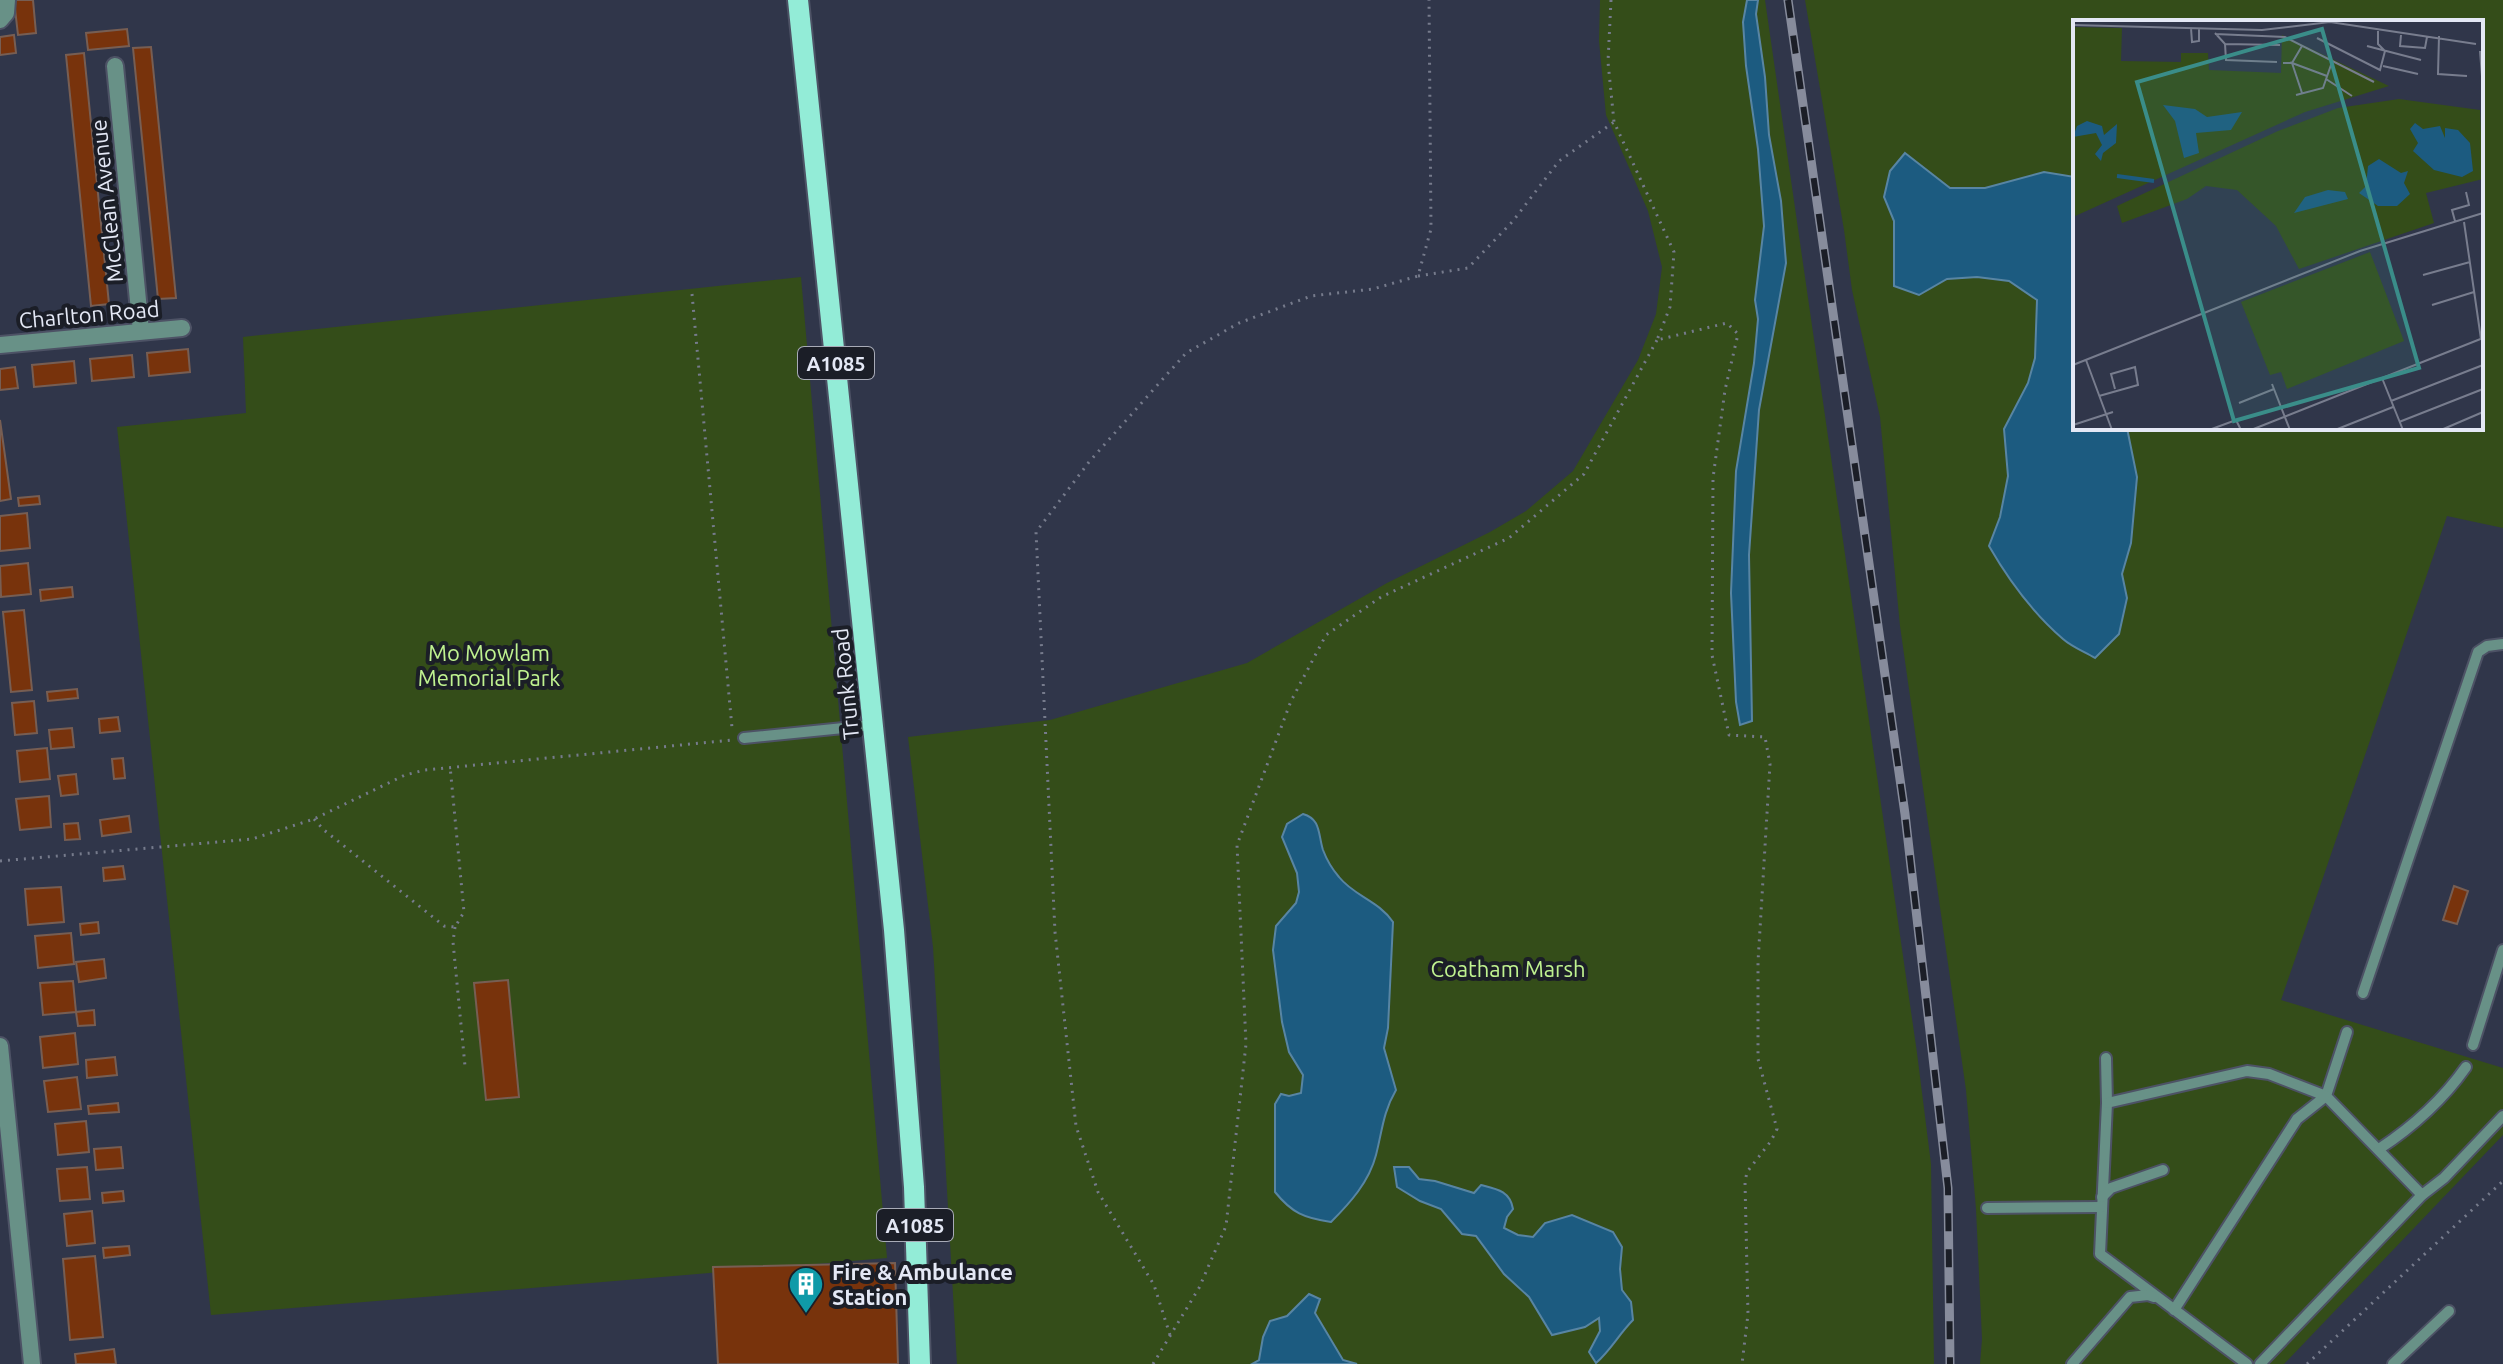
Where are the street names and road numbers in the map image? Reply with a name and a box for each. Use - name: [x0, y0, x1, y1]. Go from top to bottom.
- street label: McClean Avenue: [85, 118, 127, 284]
- street label: Charlton Road: [18, 295, 160, 333]
- road number: A1085: [798, 347, 874, 379]
- street label: Trunk Road: [827, 627, 863, 741]
- road number: A1085: [877, 1209, 953, 1241]

